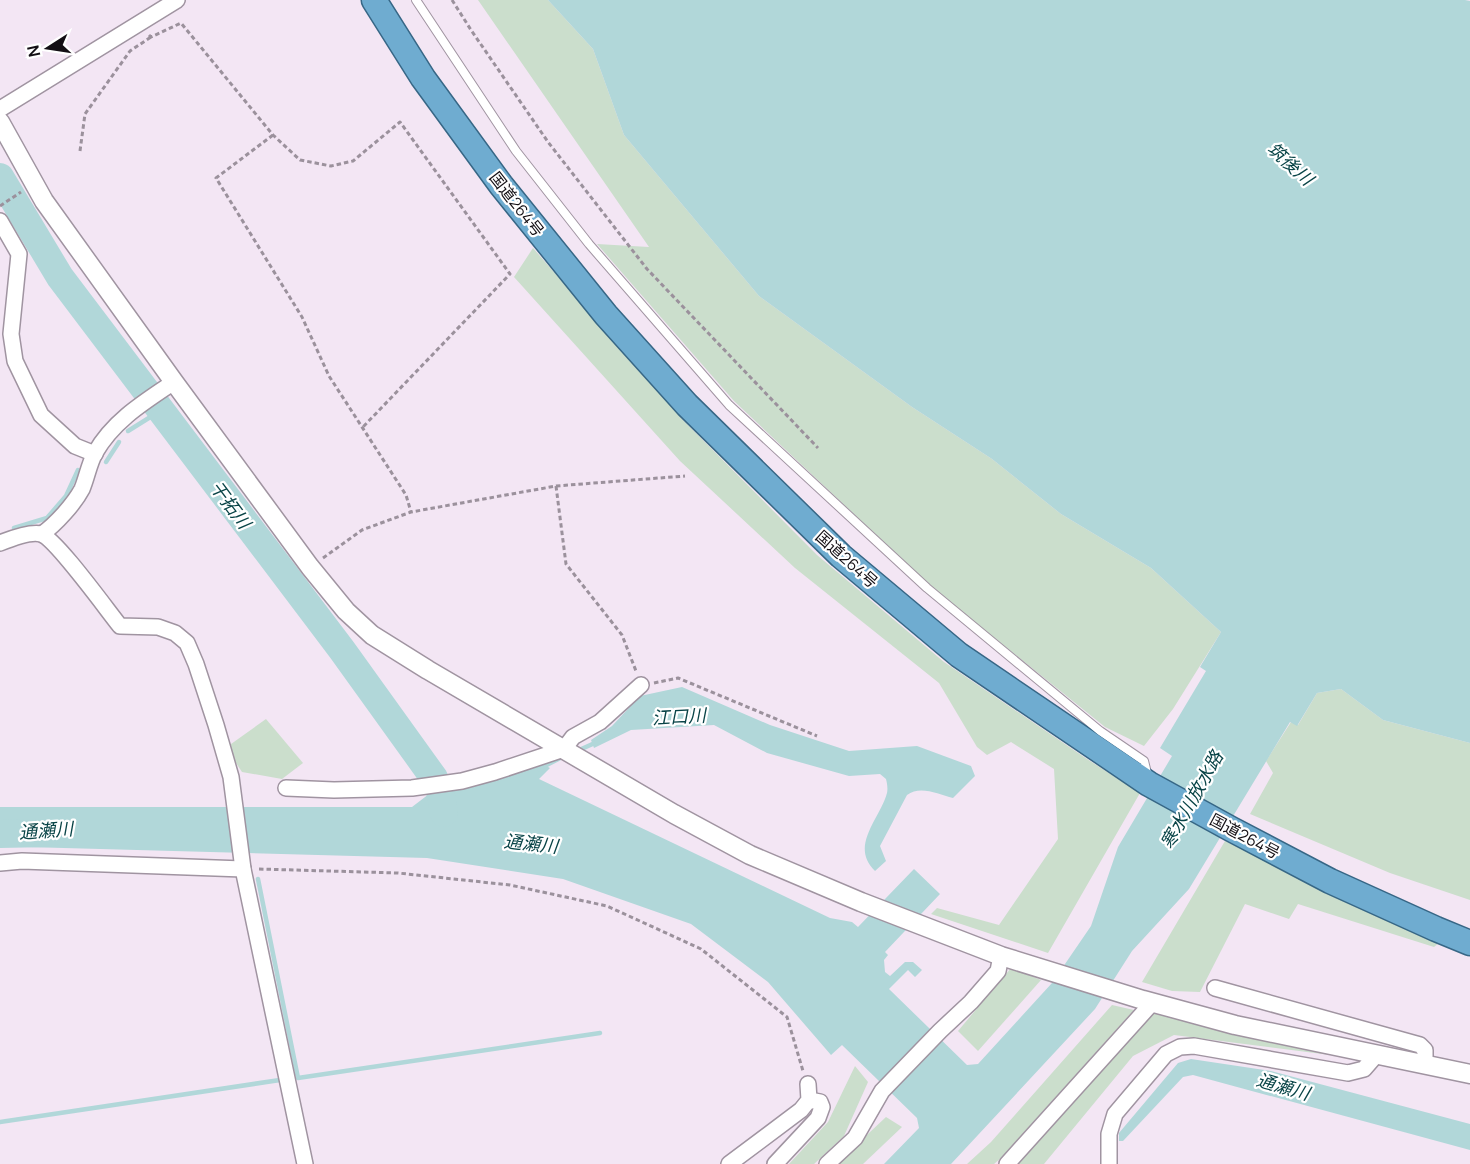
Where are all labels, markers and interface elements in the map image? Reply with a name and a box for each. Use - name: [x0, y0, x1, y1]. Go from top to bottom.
- north arrow: [18, 18, 78, 78]
- text: N: [21, 43, 45, 59]
- water label: 筑後川: [1263, 136, 1320, 192]
- street label: 国道264号: [485, 167, 549, 241]
- water label: 干拓川: [205, 476, 258, 535]
- street label: 国道264号: [811, 525, 883, 593]
- water label: 江口川: [651, 703, 709, 729]
- water label: 寒水川放水路: [1154, 745, 1229, 853]
- street label: 国道264号: [1206, 808, 1284, 864]
- water label: 通瀬川: [18, 816, 76, 844]
- water label: 通瀬川: [503, 828, 561, 858]
- water label: 通瀬川: [1254, 1067, 1314, 1106]

